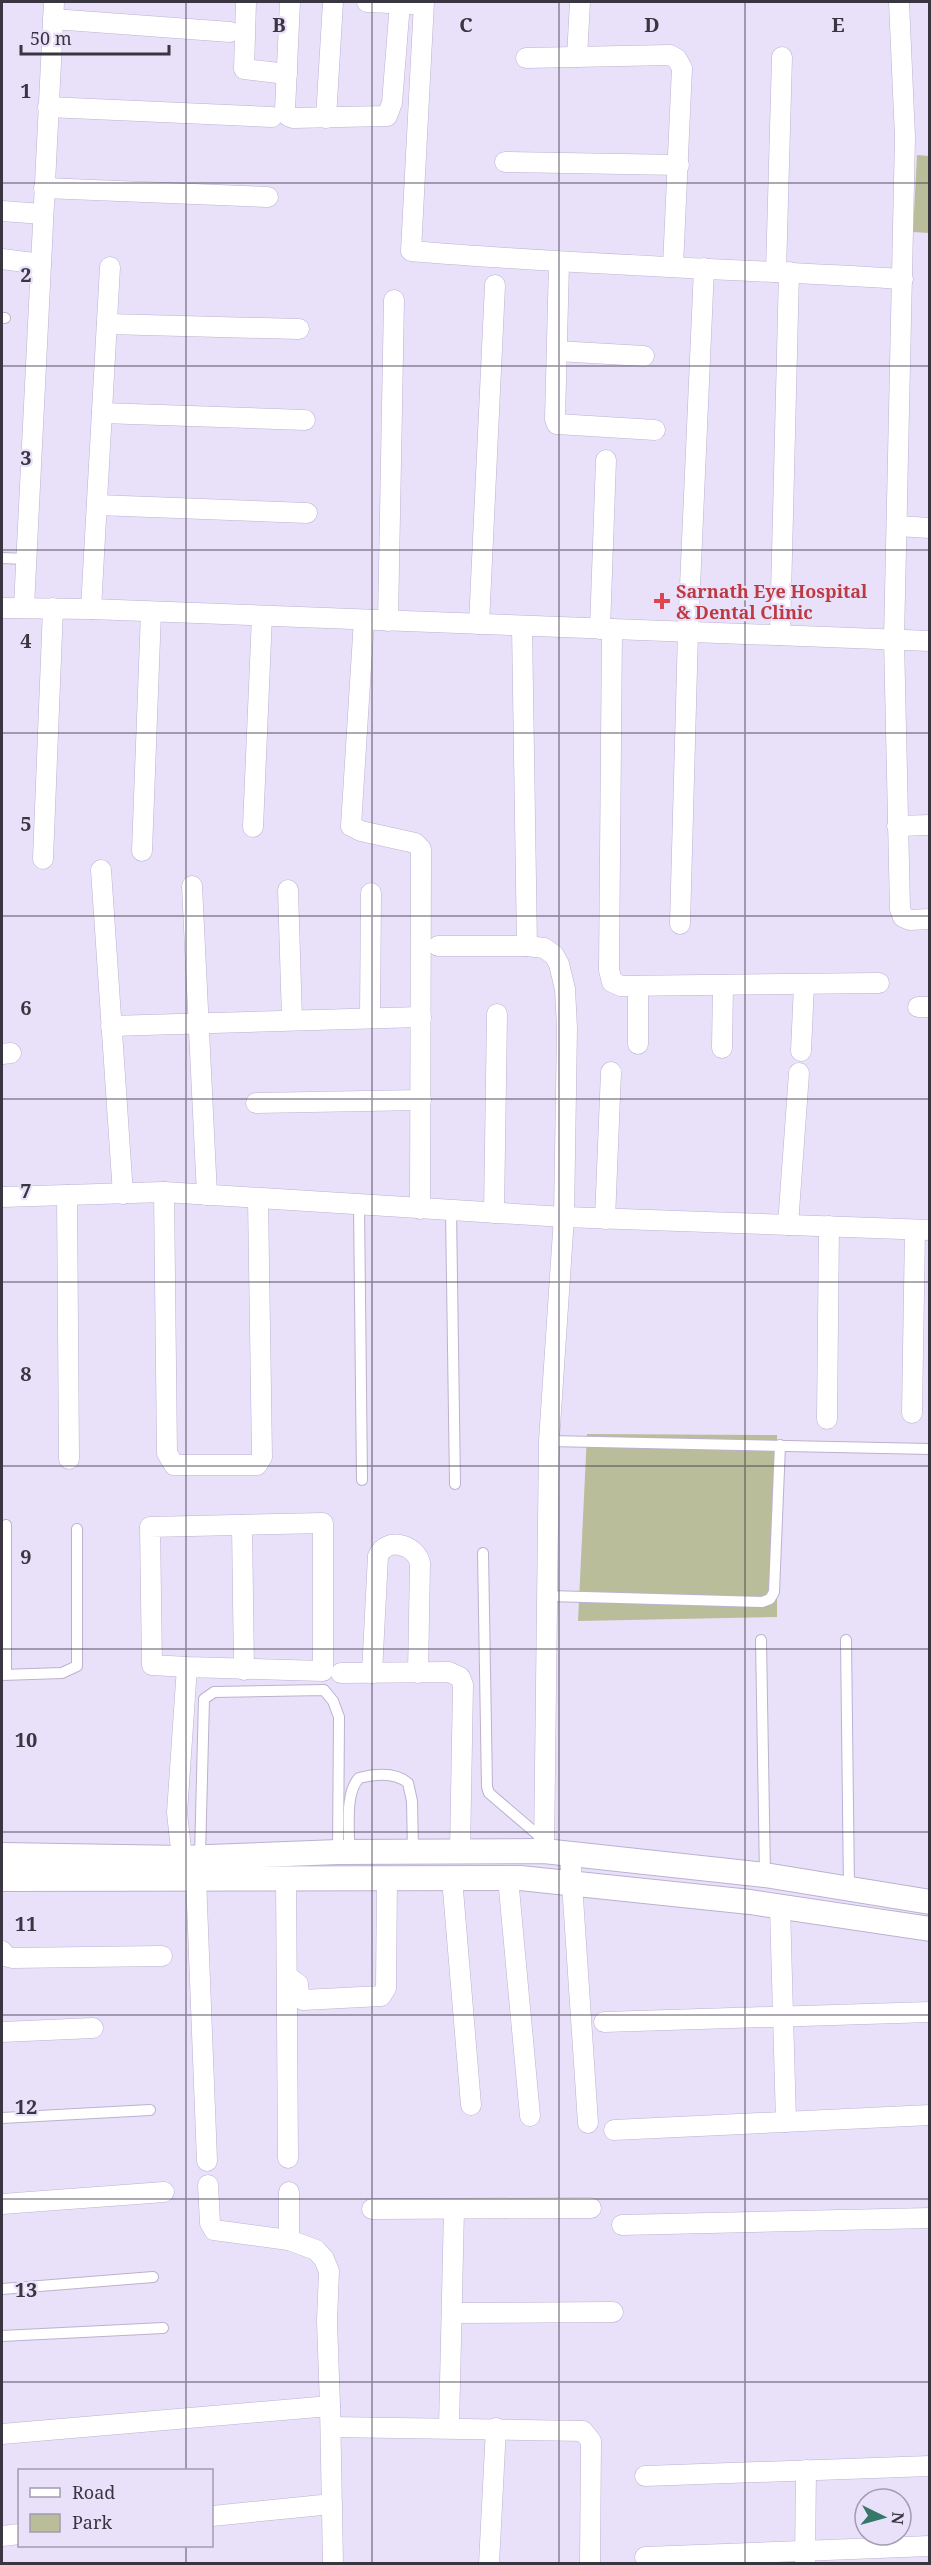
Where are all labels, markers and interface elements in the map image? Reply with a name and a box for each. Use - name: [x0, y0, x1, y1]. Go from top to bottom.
- text: B: [272, 11, 286, 38]
- text: C: [459, 11, 473, 38]
- text: D: [644, 11, 660, 38]
- text: E: [831, 11, 845, 38]
- scale bar: [21, 18, 170, 56]
- text: 50 m: [30, 26, 72, 50]
- text: 1: [20, 77, 32, 104]
- text: 2: [20, 261, 32, 288]
- text: 3: [20, 444, 32, 471]
- place label: Sarnath Eye Hospital & Dental Clinic: [676, 579, 868, 624]
- marker: Sarnath Eye Hospital & Dental Clinic: [653, 592, 671, 610]
- text: 4: [20, 627, 32, 654]
- text: 5: [20, 810, 32, 837]
- text: 6: [20, 994, 32, 1021]
- text: 7: [20, 1177, 32, 1204]
- text: 8: [20, 1360, 32, 1387]
- text: 9: [20, 1543, 32, 1570]
- text: 10: [15, 1726, 37, 1753]
- text: 11: [15, 1910, 37, 1937]
- text: 12: [15, 2093, 37, 2120]
- text: 13: [15, 2276, 37, 2303]
- legend: [18, 2469, 213, 2547]
- text: Road: [72, 2480, 115, 2504]
- north arrow: [853, 2487, 913, 2547]
- text: Park: [72, 2510, 112, 2534]
- text: N: [886, 2511, 909, 2526]

